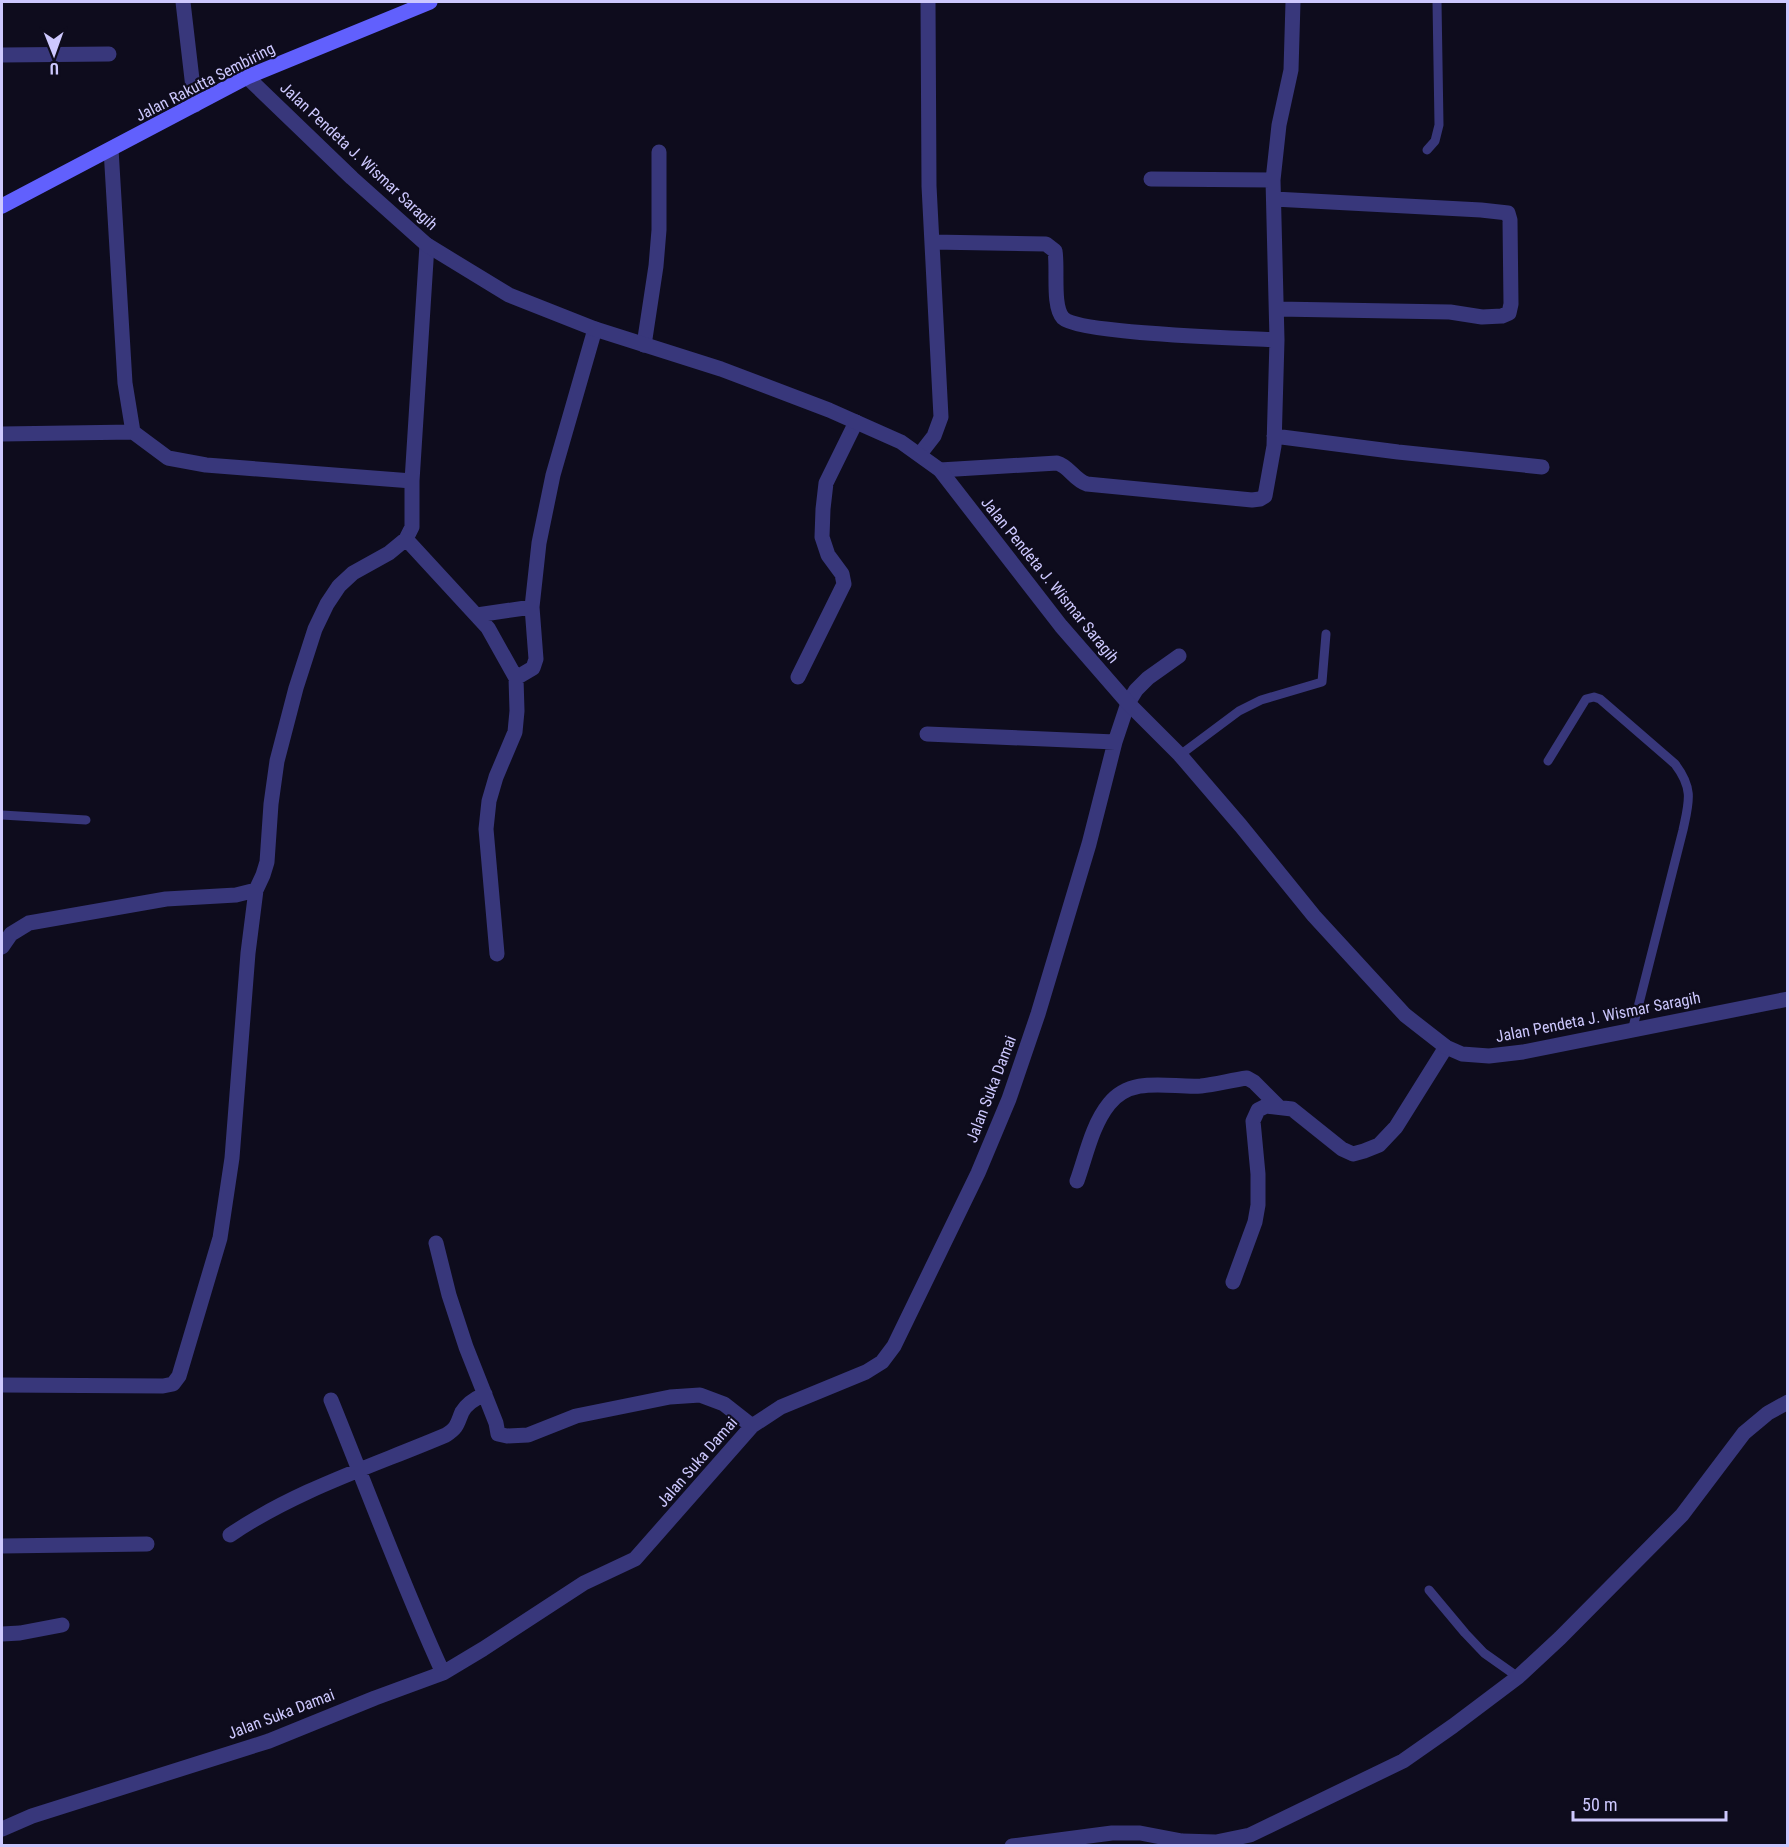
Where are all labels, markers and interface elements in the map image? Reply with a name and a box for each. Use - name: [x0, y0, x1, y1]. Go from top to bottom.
- north arrow: [24, 24, 84, 84]
- street label: Jalan Rakutta Sembiring: [132, 39, 278, 125]
- text: U: [50, 59, 59, 78]
- street label: Jalan Pendeta J. Wismar Saragih: [276, 78, 442, 234]
- street label: Jalan Pendeta J. Wismar Saragih: [977, 493, 1123, 667]
- street label: Jalan Pendeta J. Wismar Saragih: [1494, 988, 1702, 1046]
- street label: Jalan Suka Damai: [962, 1033, 1020, 1145]
- street label: Jalan Suka Damai: [653, 1413, 741, 1511]
- street label: Jalan Suka Damai: [225, 1685, 337, 1743]
- scale bar: [1573, 1784, 1726, 1822]
- text: 50 m: [1582, 1794, 1617, 1815]

